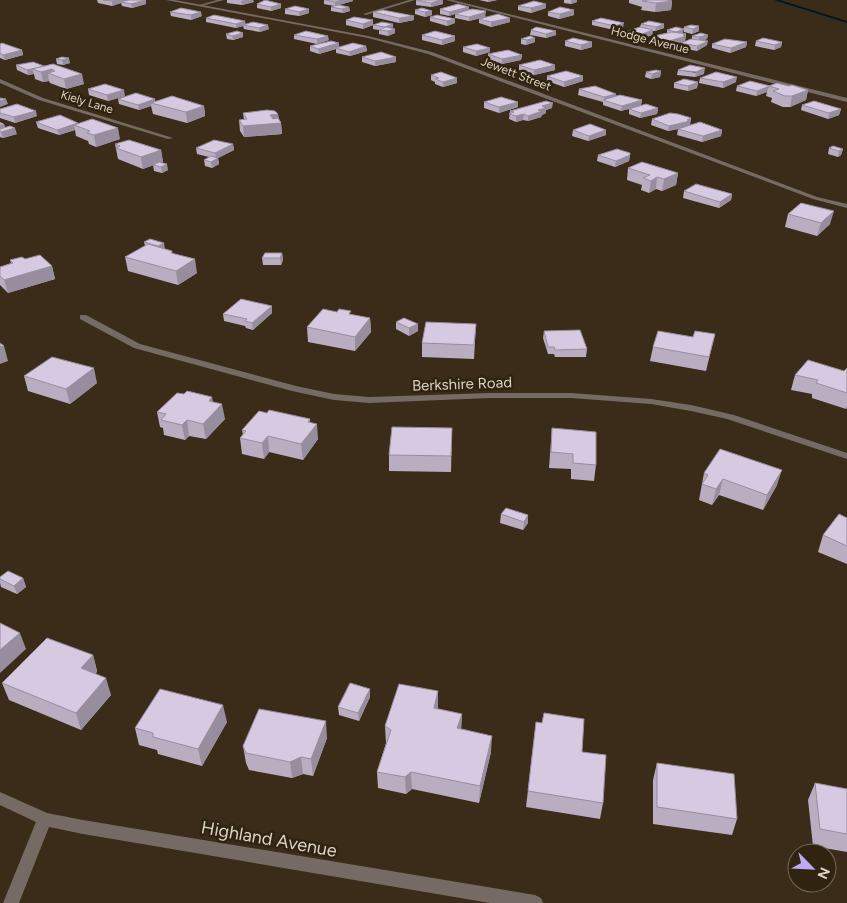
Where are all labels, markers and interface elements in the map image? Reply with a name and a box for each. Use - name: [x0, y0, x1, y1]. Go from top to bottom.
- street label: Hodge Avenue: [609, 24, 691, 57]
- street label: Jewett Street: [479, 54, 553, 94]
- street label: Kiely Lane: [59, 87, 115, 117]
- street label: Berkshire Road: [412, 373, 512, 395]
- street label: Highland Avenue: [199, 816, 339, 862]
- north arrow: [787, 843, 837, 893]
- text: N: [813, 865, 833, 881]

